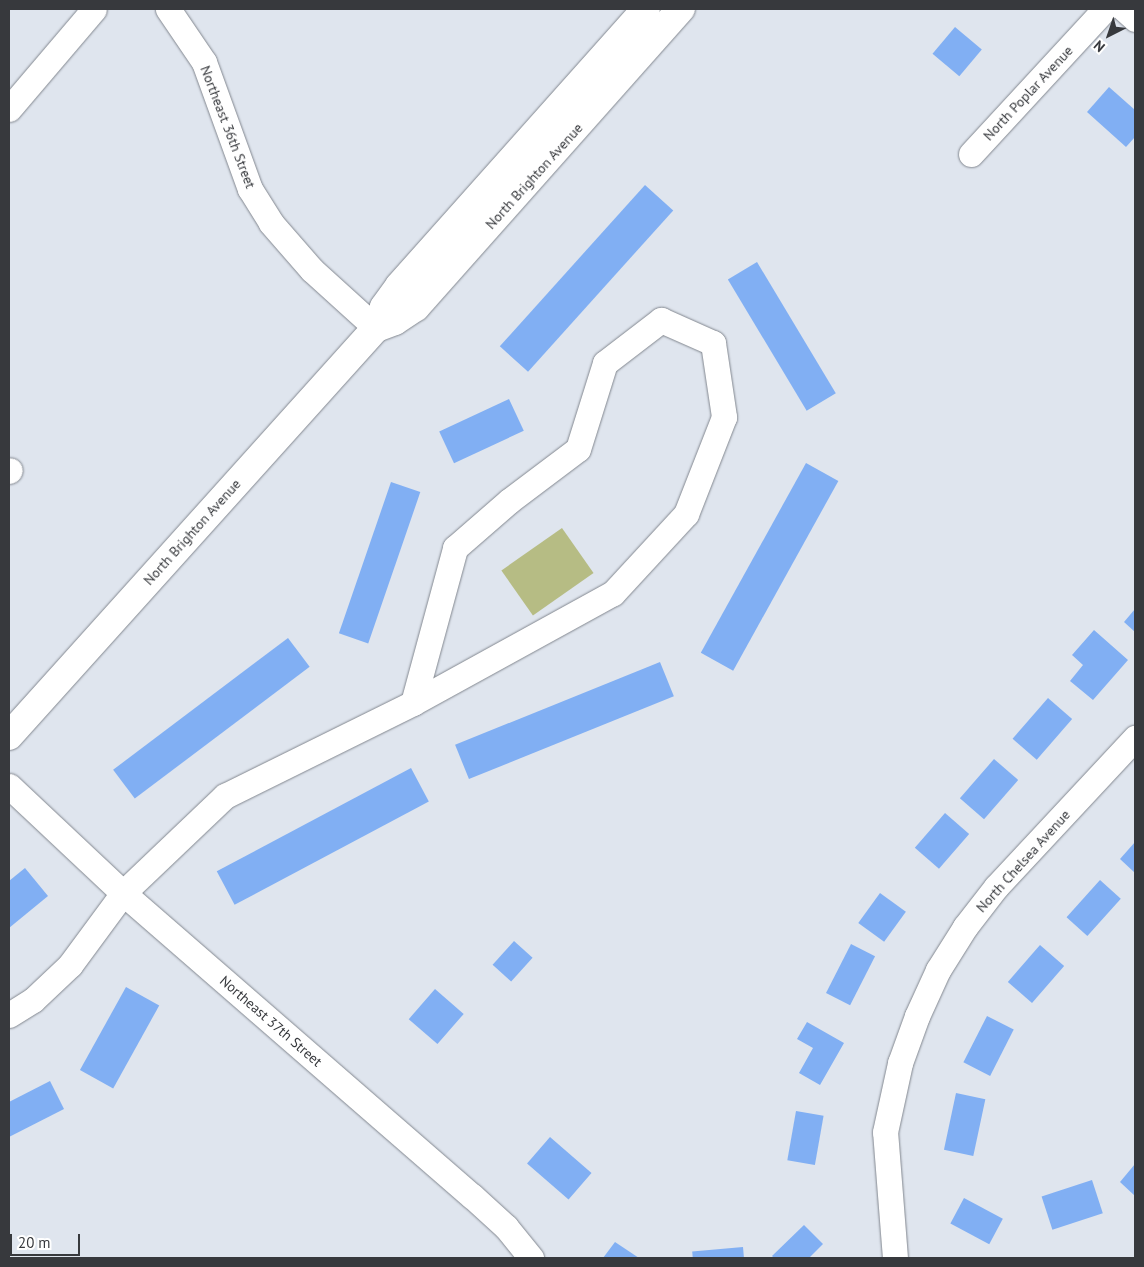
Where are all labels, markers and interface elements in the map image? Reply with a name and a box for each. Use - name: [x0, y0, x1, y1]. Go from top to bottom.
- north arrow: [1084, 10, 1134, 60]
- text: N: [1090, 37, 1109, 56]
- street label: North Poplar Avenue: [980, 42, 1076, 144]
- street label: Northeast 36th Street: [197, 63, 259, 191]
- street label: North Brighton Avenue: [482, 119, 586, 233]
- street label: North Brighton Avenue: [140, 475, 244, 589]
- street label: North Chelsea Avenue: [972, 806, 1074, 916]
- street label: Northeast 37th Street: [217, 972, 325, 1070]
- scale bar: [12, 1224, 82, 1256]
- text: 20 m: [18, 1233, 51, 1252]

